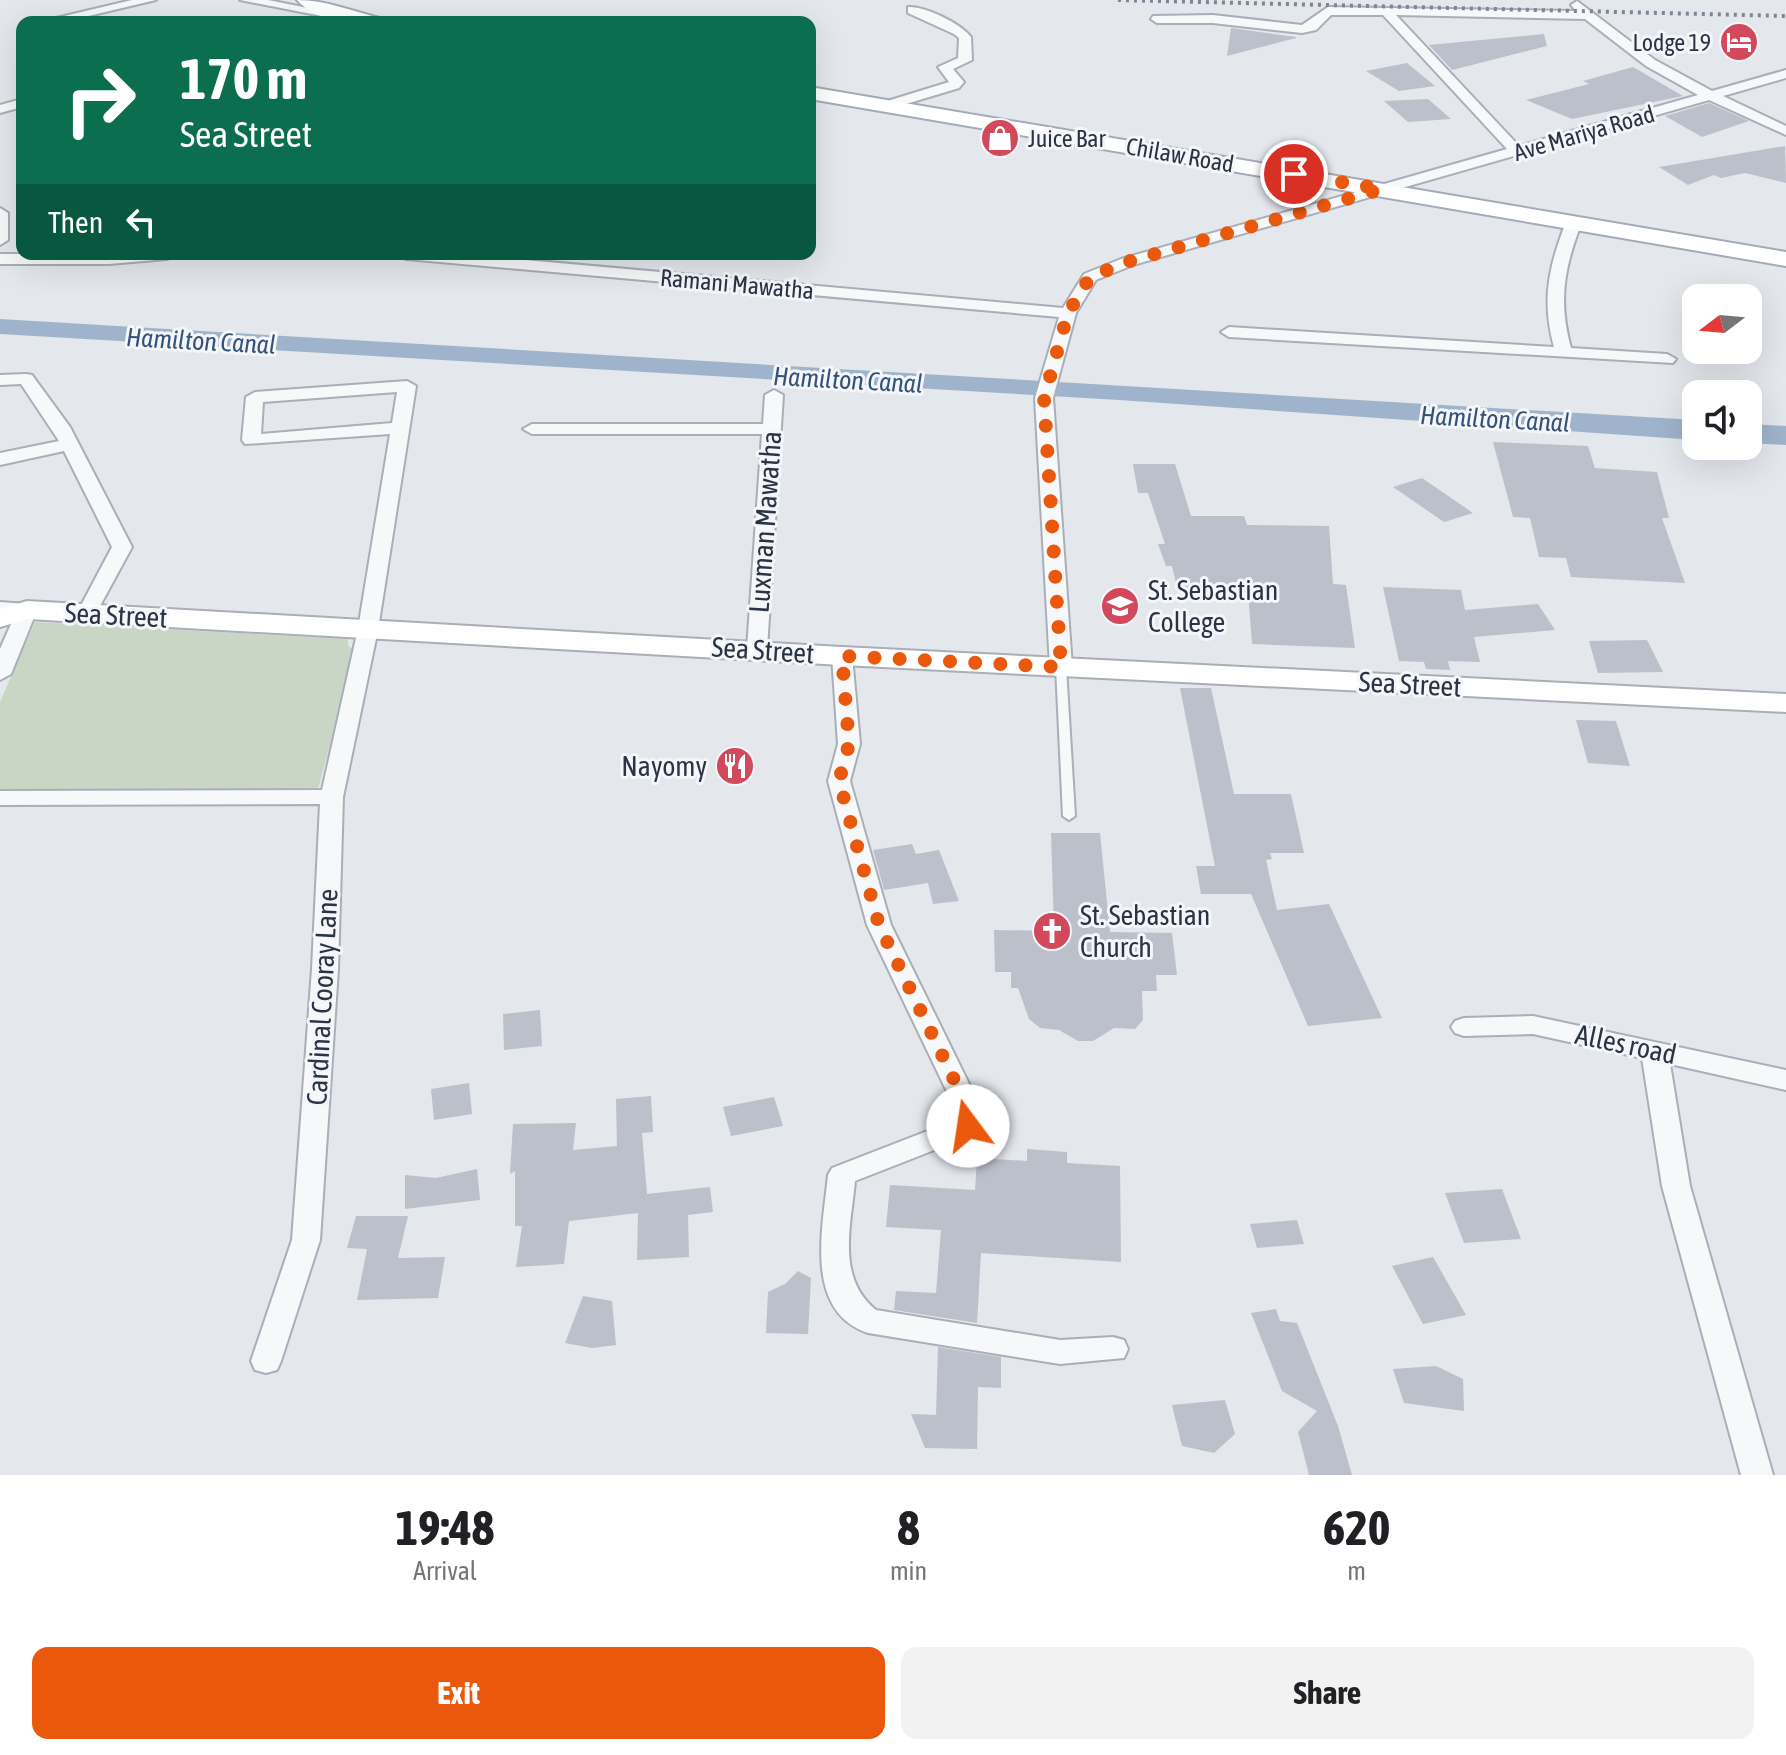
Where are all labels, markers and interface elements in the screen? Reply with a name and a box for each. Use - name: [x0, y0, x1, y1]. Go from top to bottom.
- hotel icon: Lodge 19: [1718, 21, 1760, 63]
- place label: Lodge 19: [1632, 29, 1711, 56]
- text: 170 m: [180, 47, 307, 111]
- icon: right: [48, 48, 152, 152]
- street label: Ave Mariya Road: [1510, 100, 1658, 166]
- text: Sea Street: [180, 113, 312, 155]
- shop icon: Juice Bar: [979, 117, 1021, 159]
- place label: Juice Bar: [1028, 125, 1106, 152]
- street label: Chilaw Road: [1124, 132, 1236, 178]
- pin: [1260, 140, 1328, 208]
- icon: arrive: [1272, 152, 1316, 196]
- icon: left: [119, 200, 163, 244]
- text: Then: [48, 205, 103, 239]
- street label: Ramani Mawatha: [659, 264, 815, 304]
- north arrow: [1682, 284, 1762, 364]
- map controls: [1682, 284, 1762, 460]
- water label: Hamilton Canal: [125, 322, 277, 360]
- water label: Hamilton Canal: [772, 361, 924, 399]
- button: sound: [1682, 380, 1762, 460]
- water label: Hamilton Canal: [1419, 400, 1571, 438]
- street label: Luxman Mawatha: [743, 430, 787, 614]
- place label: St. Sebastian College: [1148, 574, 1278, 638]
- school or university icon: St. Sebastian College: [1099, 585, 1141, 627]
- street label: Sea Street: [64, 596, 168, 634]
- street label: Sea Street: [711, 630, 815, 670]
- street label: Sea Street: [1358, 665, 1462, 703]
- restaurant icon: Nayomy: [714, 745, 756, 787]
- place label: Nayomy: [621, 750, 707, 782]
- street label: Cardinal Cooray Lane: [300, 888, 344, 1106]
- place label: St. Sebastian Church: [1080, 899, 1210, 963]
- church icon: St. Sebastian Church: [1031, 910, 1073, 952]
- street label: Alles road: [1573, 1018, 1679, 1070]
- position arrow: [926, 1084, 1010, 1168]
- text: 19:48: [396, 1500, 494, 1555]
- text: 8: [897, 1500, 920, 1555]
- text: 620: [1323, 1500, 1390, 1555]
- text: Arrival: [413, 1556, 477, 1586]
- text: min: [890, 1556, 927, 1586]
- text: m: [1347, 1556, 1366, 1586]
- button: Exit: [32, 1647, 885, 1739]
- button: Share: [901, 1647, 1754, 1739]

